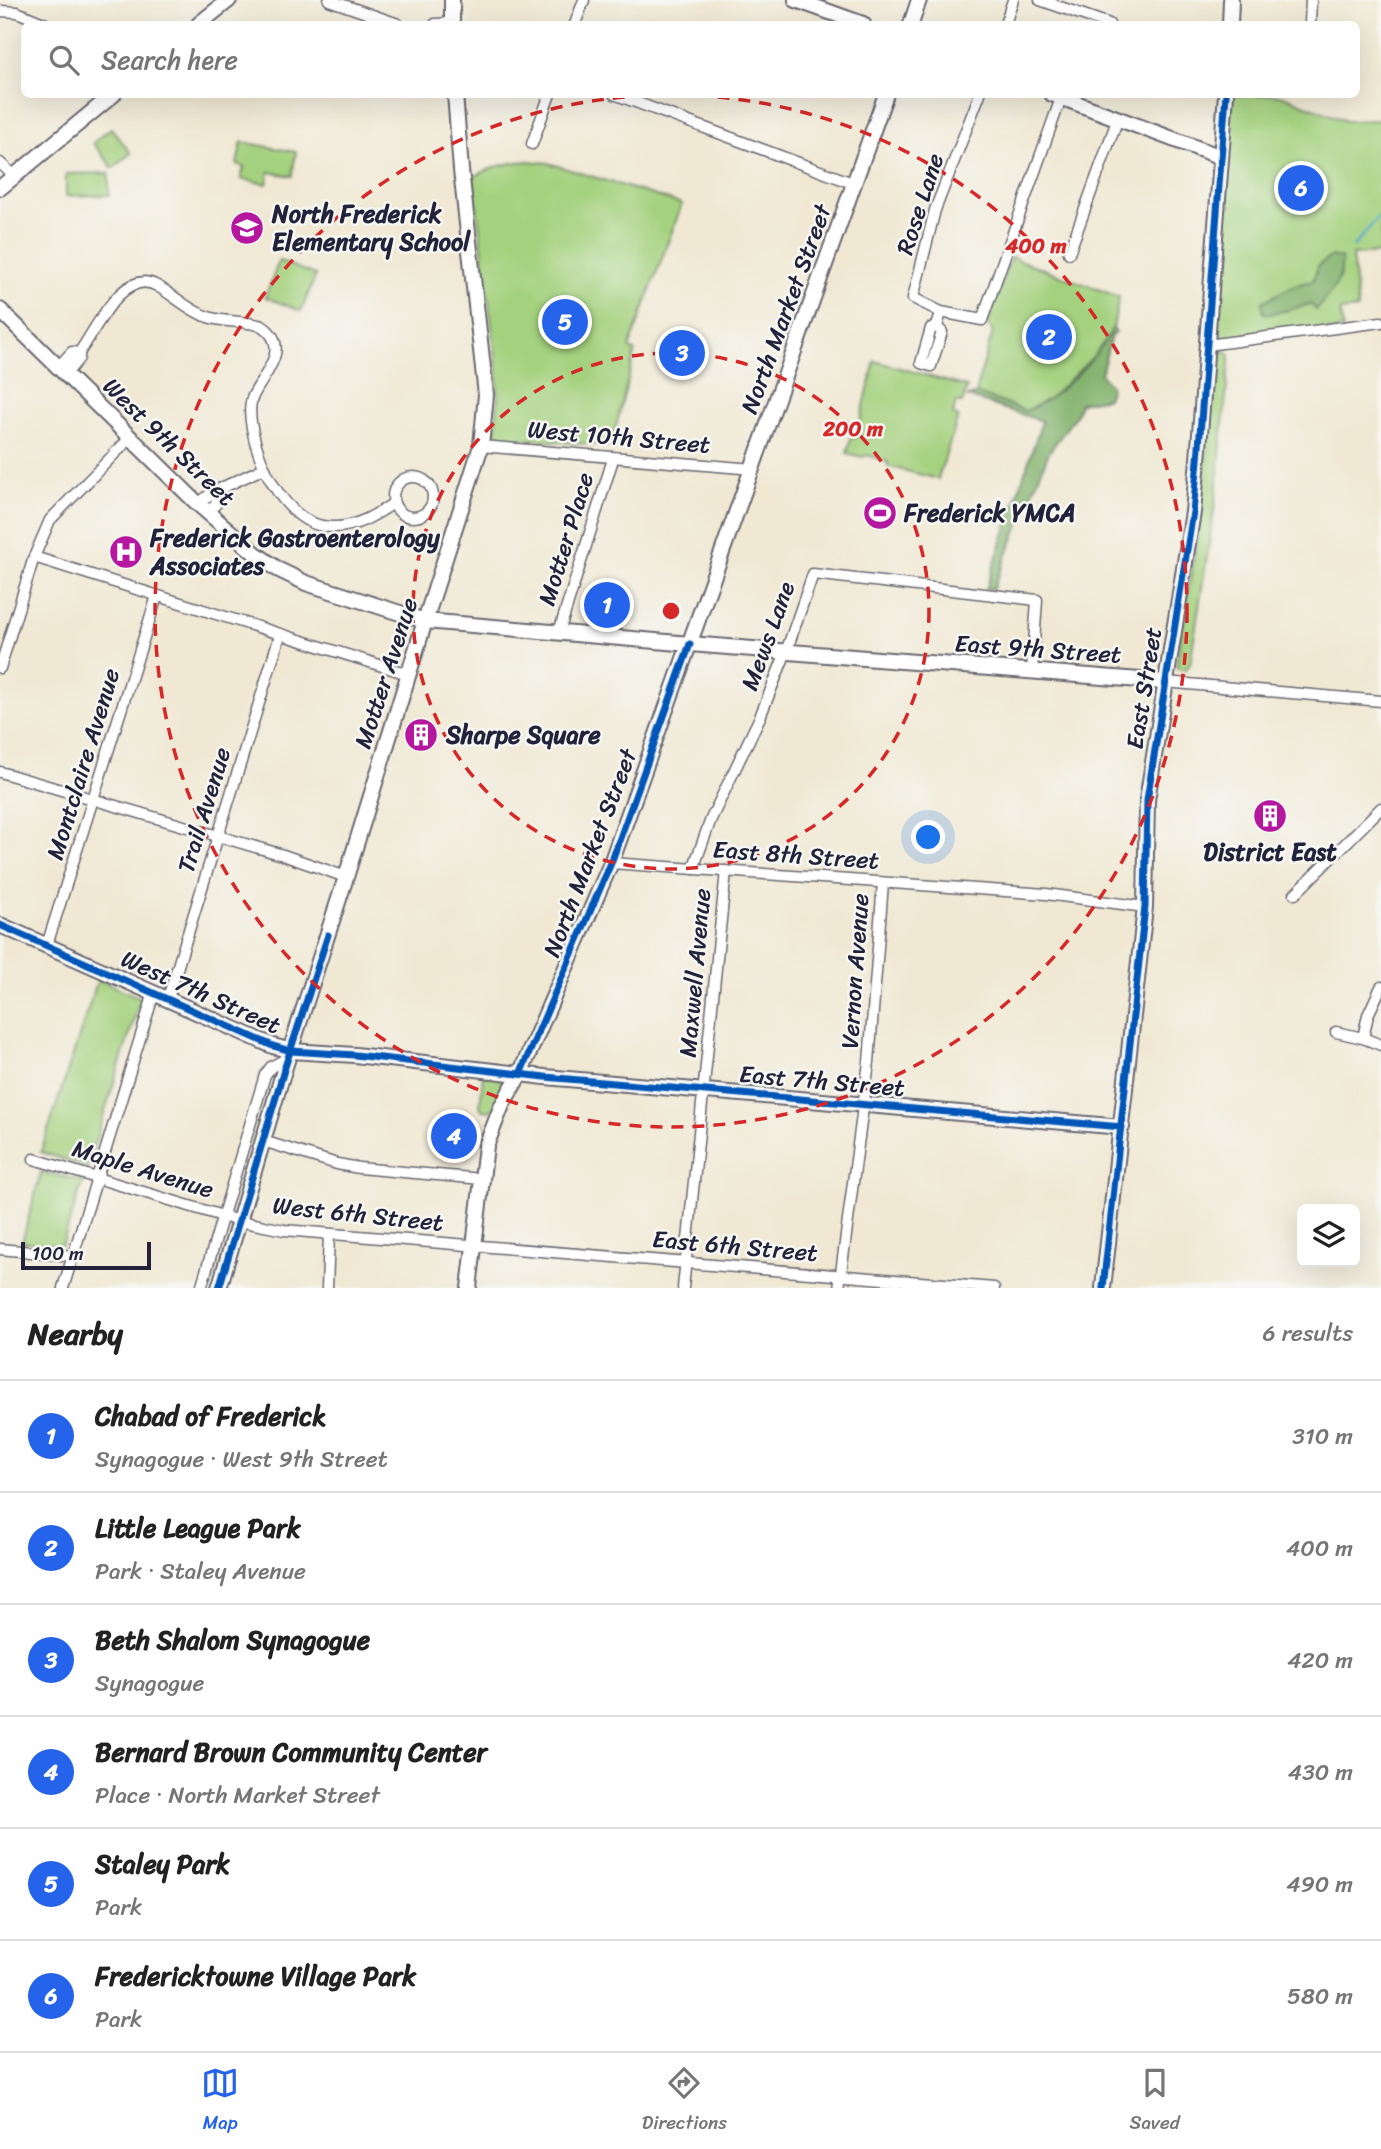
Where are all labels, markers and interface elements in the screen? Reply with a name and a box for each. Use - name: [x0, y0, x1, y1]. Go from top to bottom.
- search box: [21, 21, 1360, 98]
- text: Search here: [101, 37, 238, 83]
- icon: search: [45, 41, 83, 79]
- street label: Rose Lane: [884, 148, 956, 260]
- pin: 6: [1278, 162, 1324, 214]
- place label: North Frederick Elementary School: [271, 193, 471, 263]
- street label: North Market Street: [729, 197, 844, 420]
- school or university icon: North Frederick Elementary School: [228, 209, 266, 247]
- text: 400 m: [1004, 227, 1067, 265]
- pin: 5: [542, 296, 588, 348]
- pin: 2: [1026, 311, 1072, 363]
- pin: 3: [659, 327, 705, 379]
- street label: West 9th Street: [92, 367, 246, 517]
- street label: West 10th Street: [526, 408, 712, 466]
- text: 200 m: [822, 410, 884, 448]
- street label: Motter Place: [526, 467, 606, 611]
- place label: Frederick YMCA: [903, 492, 1076, 534]
- sports icon: Frederick YMCA: [861, 494, 899, 532]
- place label: Frederick Gastroenterology Associates: [149, 517, 440, 587]
- hospital icon: Frederick Gastroenterology Associates: [107, 533, 145, 571]
- street label: Mews Lane: [729, 575, 807, 697]
- pin: 1: [584, 579, 630, 631]
- street label: Motter Avenue: [342, 592, 430, 754]
- centre of rings: [659, 599, 683, 623]
- street label: East 9th Street: [953, 622, 1123, 676]
- street label: East Street: [1114, 624, 1174, 752]
- street label: Montclaire Avenue: [34, 663, 132, 865]
- place label: Sharpe Square: [445, 714, 601, 756]
- building icon: Sharpe Square: [402, 716, 440, 754]
- street label: North Market Street: [531, 741, 650, 963]
- street label: Trail Avenue: [165, 742, 243, 878]
- building icon: District East: [1251, 797, 1289, 835]
- your location: [911, 820, 945, 854]
- street label: East 8th Street: [711, 828, 881, 882]
- place label: District East: [1203, 831, 1337, 873]
- street label: Maxwell Avenue: [667, 887, 723, 1059]
- street label: Vernon Avenue: [829, 892, 881, 1050]
- street label: West 7th Street: [114, 938, 288, 1046]
- street label: East 7th Street: [738, 1053, 906, 1109]
- pin: 4: [431, 1110, 477, 1162]
- street label: Maple Avenue: [67, 1128, 219, 1210]
- street label: West 6th Street: [271, 1184, 445, 1244]
- map controls: [1297, 1204, 1360, 1267]
- button: layers: [1297, 1204, 1360, 1267]
- street label: East 6th Street: [651, 1218, 819, 1274]
- text: 100 m: [32, 1237, 84, 1270]
- scale bar: [21, 1239, 150, 1271]
- text: Nearby: [28, 1307, 123, 1361]
- text: 6 results: [1263, 1313, 1353, 1354]
- text: Chabad of Frederick: [95, 1393, 326, 1439]
- text: 1: [46, 1416, 56, 1457]
- text: 310 m: [1292, 1416, 1353, 1457]
- text: Synagogue · West 9th Street: [95, 1439, 388, 1480]
- text: Little League Park: [95, 1505, 300, 1551]
- text: 2: [44, 1528, 58, 1569]
- text: 400 m: [1286, 1528, 1353, 1569]
- text: Park · Staley Avenue: [95, 1551, 306, 1592]
- text: Beth Shalom Synagogue: [95, 1617, 370, 1663]
- text: 3: [45, 1640, 57, 1681]
- text: 420 m: [1287, 1640, 1353, 1681]
- text: Synagogue: [95, 1663, 204, 1704]
- text: Bernard Brown Community Center: [95, 1729, 487, 1775]
- text: 4: [44, 1752, 58, 1793]
- text: 430 m: [1288, 1752, 1353, 1793]
- text: Place · North Market Street: [95, 1775, 380, 1816]
- text: Staley Park: [95, 1841, 230, 1887]
- text: 5: [44, 1864, 58, 1905]
- text: 490 m: [1286, 1864, 1353, 1905]
- text: Park: [95, 1887, 142, 1928]
- text: Fredericktowne Village Park: [95, 1953, 416, 1999]
- text: 6: [44, 1976, 58, 2017]
- text: 580 m: [1287, 1976, 1353, 2017]
- text: Park: [95, 1999, 142, 2040]
- tab: Map: [201, 2064, 239, 2139]
- tab: Directions: [642, 2064, 727, 2139]
- tab: Saved: [1130, 2064, 1180, 2139]

